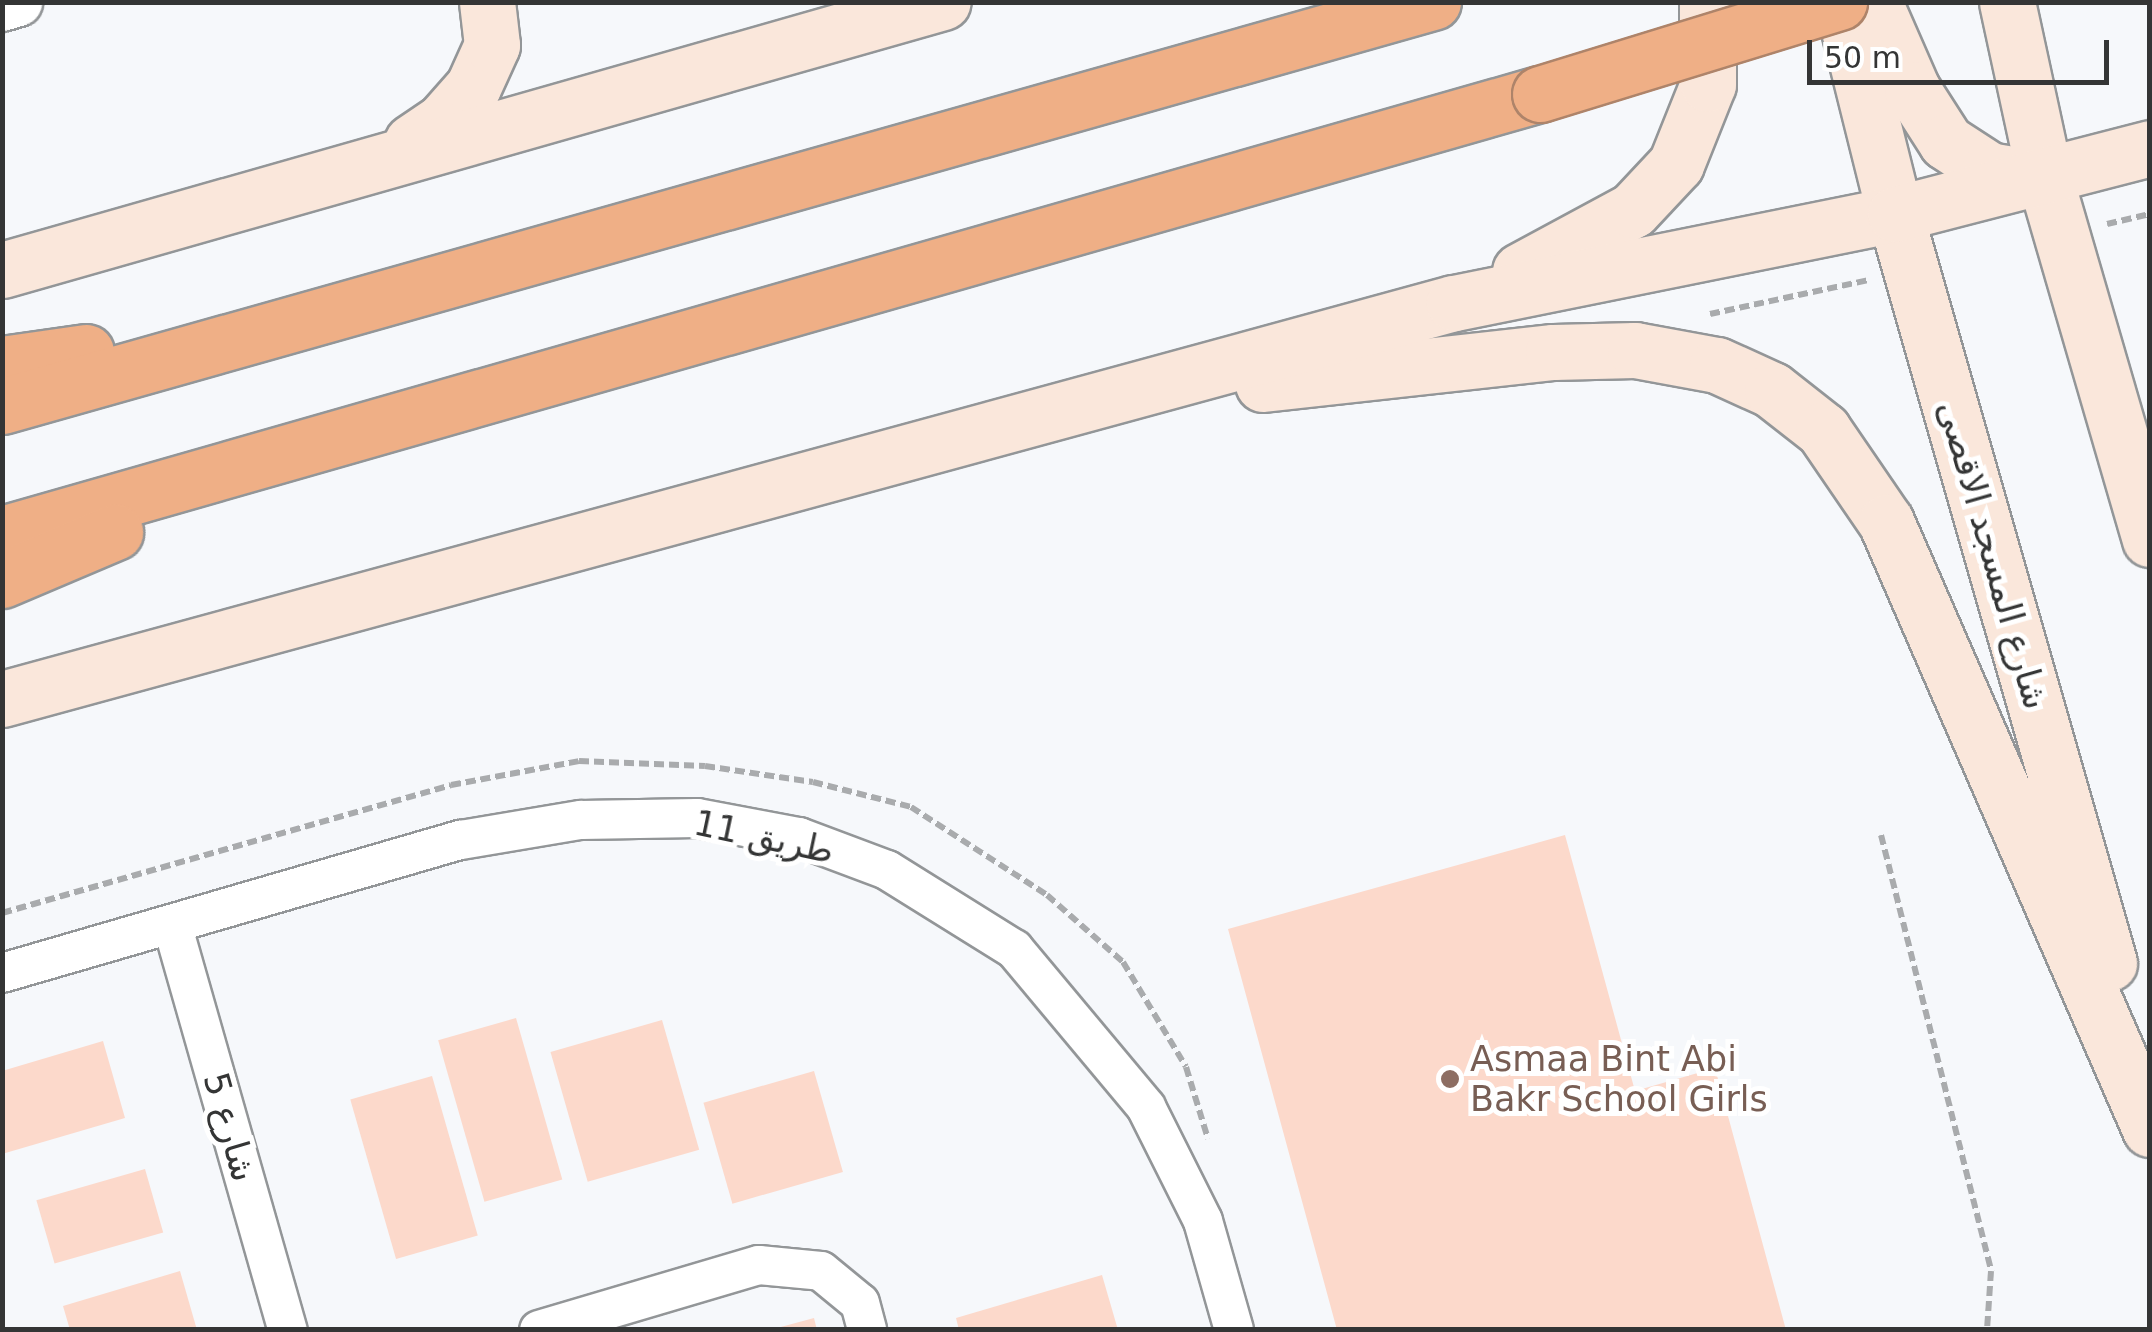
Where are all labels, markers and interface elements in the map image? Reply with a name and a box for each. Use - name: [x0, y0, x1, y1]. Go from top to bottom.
- scale bar: [1812, 20, 2114, 82]
- text: 50 m: [1824, 40, 1901, 75]
- street label: شارع المسجد الاقصى: [1929, 396, 2057, 714]
- street label: طريق 11: [690, 802, 838, 872]
- place label: Asmaa Bint Abi Bakr School Girls: [1470, 1038, 1768, 1120]
- street label: شارع 5: [194, 1068, 266, 1186]
- marker: Asmaa Bint Abi Bakr School Girls: [1439, 1068, 1461, 1090]

